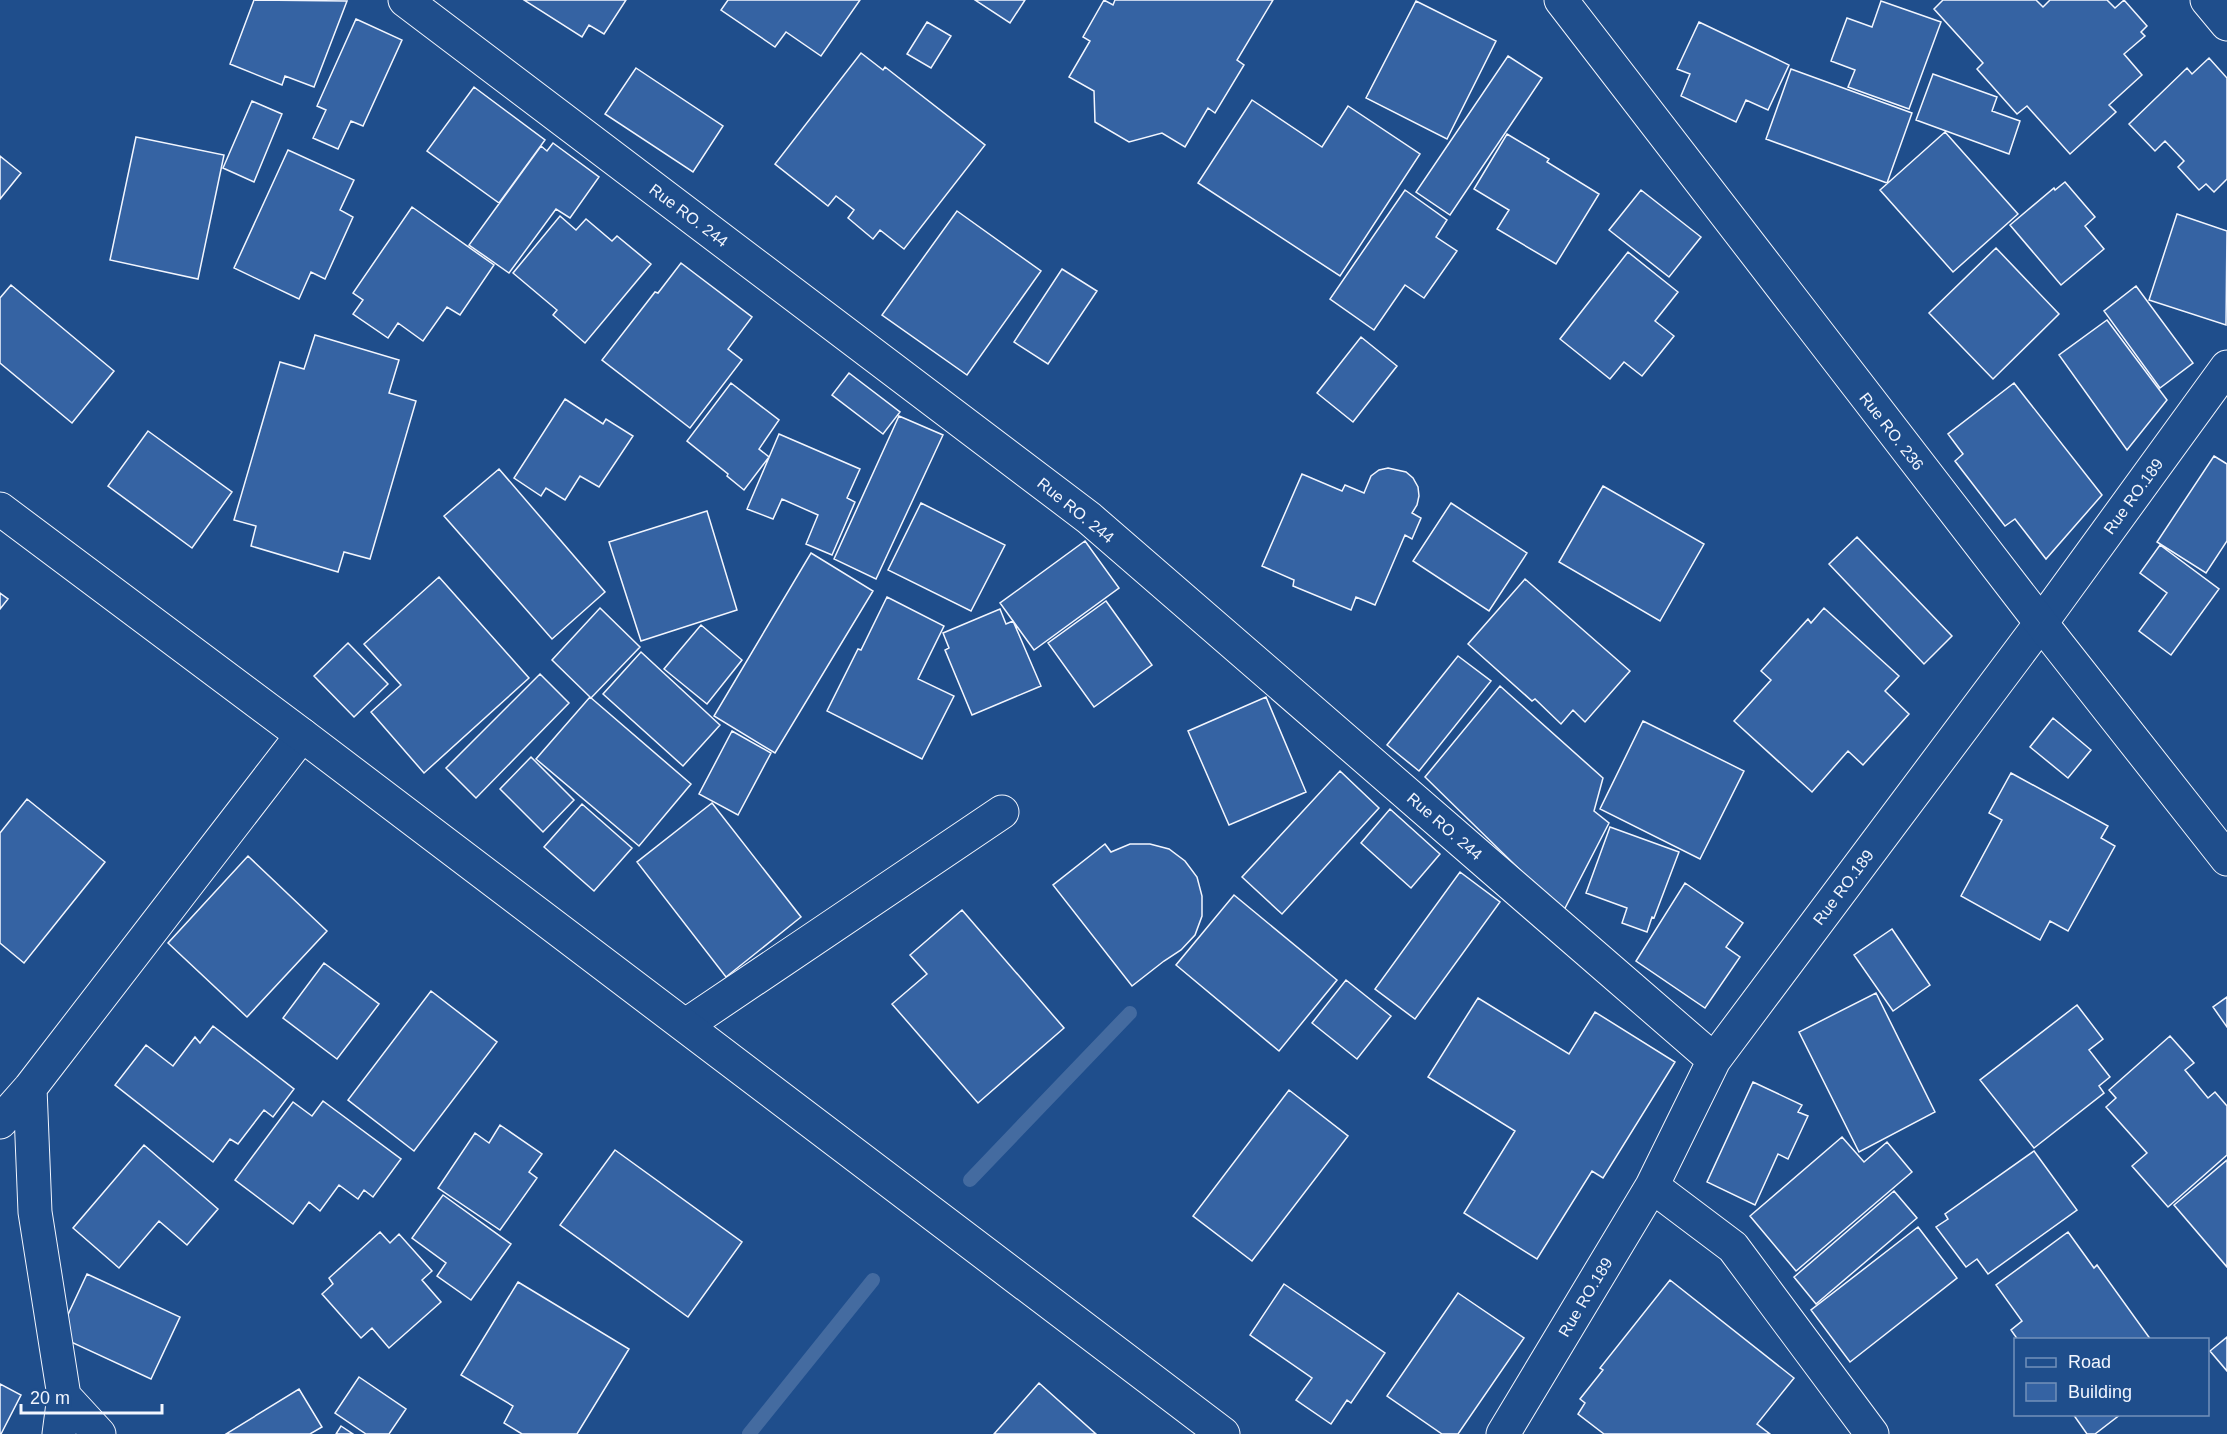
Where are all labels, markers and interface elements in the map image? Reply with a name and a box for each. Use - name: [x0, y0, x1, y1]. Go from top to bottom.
- street label: Rue RO. 244: [646, 181, 731, 250]
- street label: Rue RO. 236: [1856, 389, 1927, 473]
- street label: Rue RO.189: [2100, 455, 2166, 537]
- street label: Rue RO. 244: [1034, 474, 1117, 546]
- street label: Rue RO. 244: [1404, 789, 1486, 863]
- street label: Rue RO.189: [1810, 847, 1877, 928]
- street label: Rue RO.189: [1555, 1255, 1616, 1340]
- legend: [2014, 1338, 2209, 1416]
- text: Road: [2068, 1352, 2111, 1372]
- scale bar: [21, 1377, 162, 1415]
- text: Building: [2068, 1382, 2132, 1402]
- text: 20 m: [30, 1388, 70, 1408]

